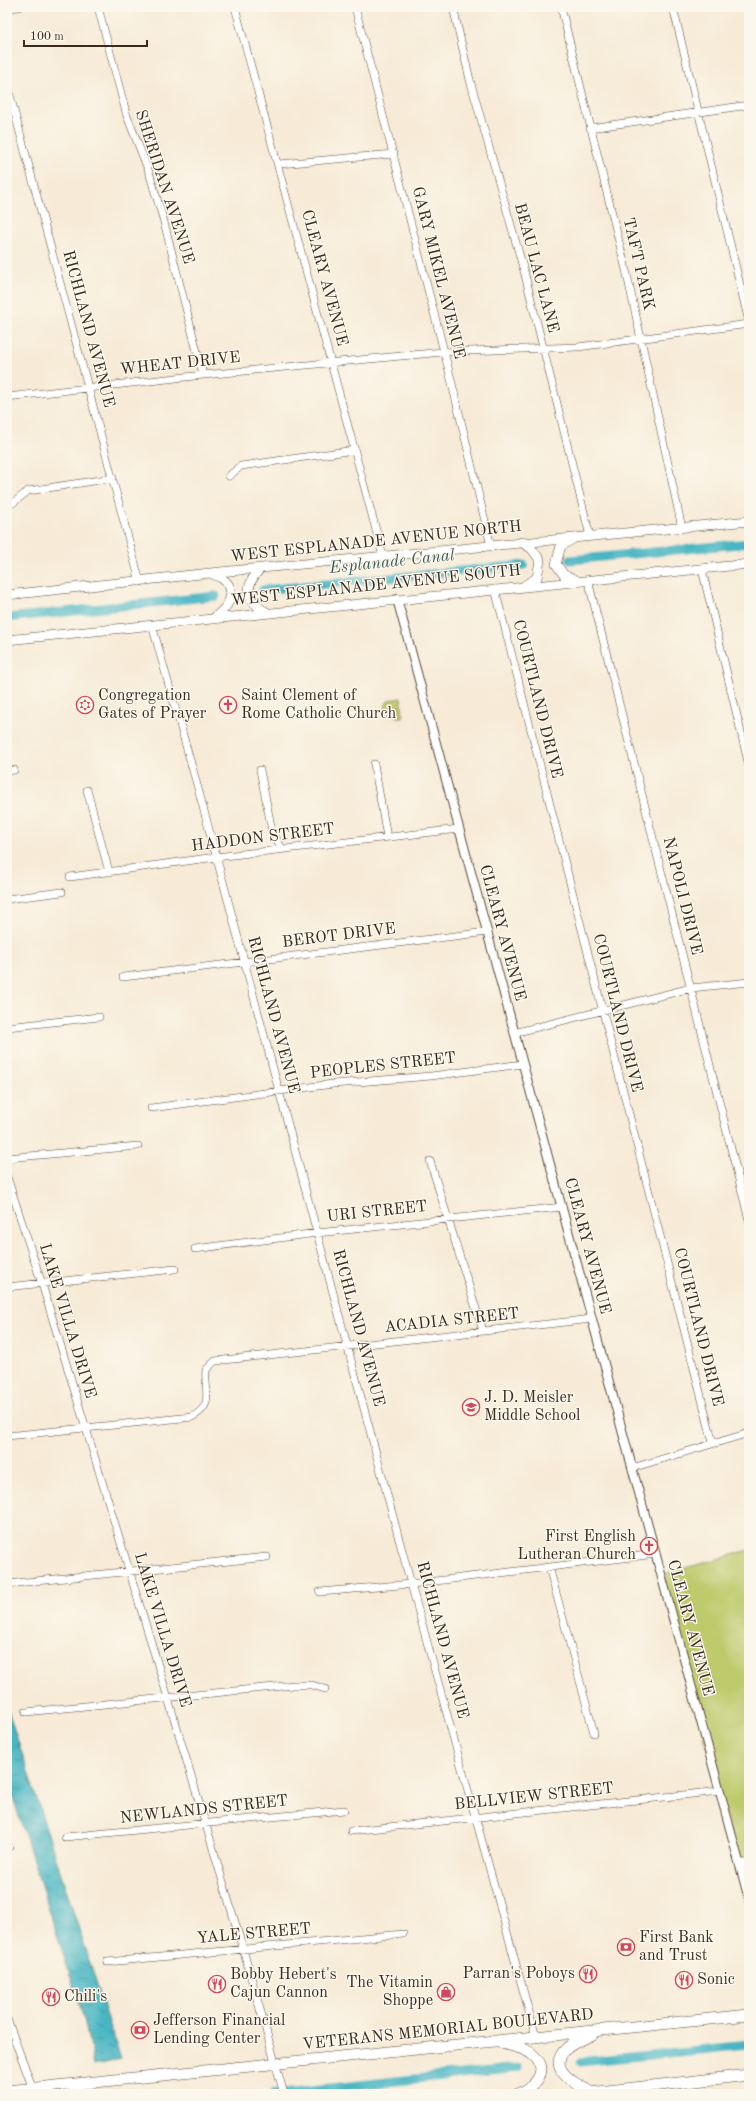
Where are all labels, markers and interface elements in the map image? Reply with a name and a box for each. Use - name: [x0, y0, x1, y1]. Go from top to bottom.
- scale bar: [24, 22, 147, 48]
- text: 100 m: [30, 31, 64, 43]
- street label: SHERIDAN AVENUE: [132, 108, 196, 266]
- street label: GARY MIKEL AVENUE: [409, 185, 467, 361]
- street label: BEAU LAC LANE: [511, 201, 561, 335]
- street label: CLEARY AVENUE: [298, 208, 350, 348]
- street label: TAFT PARK: [620, 216, 656, 312]
- street label: RICHLAND AVENUE: [59, 249, 117, 409]
- street label: WHEAT DRIVE: [119, 350, 241, 378]
- street label: WEST ESPLANADE AVENUE NORTH: [229, 519, 523, 565]
- water label: Esplanade Canal: [327, 547, 456, 577]
- street label: WEST ESPLANADE AVENUE SOUTH: [230, 563, 522, 609]
- street label: COURTLAND DRIVE: [510, 618, 564, 780]
- place label: Congregation Gates of Prayer: [98, 688, 207, 722]
- place label: Saint Clement of Rome Catholic Church: [241, 688, 396, 722]
- synagogue icon: Congregation Gates of Prayer: [75, 695, 95, 715]
- church icon: Saint Clement of Rome Catholic Church: [218, 695, 238, 715]
- street label: HADDON STREET: [191, 821, 335, 855]
- street label: NAPOLI DRIVE: [660, 835, 704, 957]
- street label: CLEARY AVENUE: [476, 863, 528, 1003]
- street label: BEROT DRIVE: [281, 921, 397, 951]
- street label: COURTLAND DRIVE: [590, 932, 644, 1094]
- street label: RICHLAND AVENUE: [244, 935, 302, 1095]
- street label: PEOPLES STREET: [309, 1050, 457, 1082]
- street label: CLEARY AVENUE: [561, 1176, 613, 1316]
- street label: URI STREET: [326, 1199, 428, 1225]
- street label: LAKE VILLA DRIVE: [36, 1242, 98, 1400]
- street label: COURTLAND DRIVE: [671, 1246, 725, 1408]
- street label: RICHLAND AVENUE: [329, 1248, 387, 1408]
- street label: ACADIA STREET: [384, 1306, 520, 1336]
- place label: J. D. Meisler Middle School: [484, 1390, 580, 1424]
- school or university icon: J. D. Meisler Middle School: [461, 1397, 481, 1417]
- place label: First English Lutheran Church: [517, 1529, 636, 1563]
- church icon: First English Lutheran Church: [639, 1536, 659, 1556]
- street label: LAKE VILLA DRIVE: [131, 1551, 193, 1709]
- street label: CLEARY AVENUE: [664, 1558, 716, 1698]
- street label: RICHLAND AVENUE: [413, 1560, 471, 1720]
- street label: BELLVIEW STREET: [454, 1781, 614, 1813]
- street label: NEWLANDS STREET: [119, 1793, 289, 1827]
- street label: YALE STREET: [196, 1921, 312, 1947]
- place label: First Bank and Trust: [639, 1930, 714, 1964]
- bank icon: First Bank and Trust: [616, 1937, 636, 1957]
- restaurant icon: Parran's Poboys: [578, 1964, 598, 1984]
- place label: Parran's Poboys: [462, 1966, 575, 1982]
- place label: Bobby Hebert's Cajun Cannon: [230, 1967, 337, 2001]
- restaurant icon: Sonic: [674, 1970, 694, 1990]
- place label: Sonic: [697, 1972, 735, 1988]
- restaurant icon: Bobby Hebert's Cajun Cannon: [207, 1974, 227, 1994]
- place label: The Vitamin Shoppe: [346, 1975, 433, 2009]
- shop icon: The Vitamin Shoppe: [436, 1982, 456, 2002]
- restaurant icon: Chili's: [41, 1987, 61, 2007]
- place label: Chili's: [64, 1989, 107, 2005]
- street label: VETERANS MEMORIAL BOULEVARD: [302, 2007, 594, 2053]
- place label: Jefferson Financial Lending Center: [153, 2013, 285, 2047]
- bank icon: Jefferson Financial Lending Center: [130, 2020, 150, 2040]

